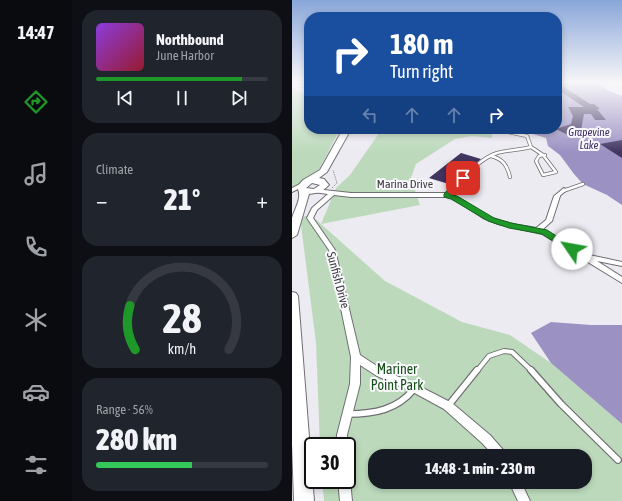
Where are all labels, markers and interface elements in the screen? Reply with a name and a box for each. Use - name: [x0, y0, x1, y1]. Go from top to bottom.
- text: 14:47: [17, 22, 55, 43]
- icon: right: [324, 28, 376, 80]
- text: 180 m: [390, 28, 453, 60]
- text: Northbound: [156, 31, 224, 48]
- text: June Harbor: [156, 48, 214, 63]
- text: Turn right: [390, 61, 453, 82]
- icon: previous: [114, 87, 136, 109]
- icon: pause: [171, 87, 193, 109]
- icon: next: [228, 87, 250, 109]
- icon: directions: [22, 88, 50, 116]
- icon: left: [359, 104, 381, 126]
- icon: ahead: [401, 104, 423, 126]
- icon: ahead: [443, 104, 465, 126]
- icon: right: [485, 104, 507, 126]
- water label: Grapevine Lake: [568, 126, 610, 151]
- icon: music: [22, 160, 50, 188]
- pin: [446, 161, 480, 195]
- text: Climate: [96, 162, 133, 177]
- icon: arrive: [452, 167, 474, 189]
- street label: Marina Drive: [377, 177, 433, 191]
- text: 21°: [164, 182, 200, 216]
- text: −: [96, 187, 107, 213]
- text: +: [257, 187, 268, 213]
- position arrow: [551, 228, 593, 270]
- icon: phone: [22, 233, 50, 261]
- street label: Sunfish Drive: [324, 250, 352, 310]
- text: 28: [162, 294, 202, 342]
- icon: climate: [22, 306, 50, 334]
- text: km/h: [168, 340, 196, 356]
- park label: Mariner Point Park: [371, 361, 423, 393]
- icon: car: [22, 378, 50, 406]
- text: Range · 56%: [96, 402, 153, 417]
- text: 280 km: [96, 422, 177, 456]
- speed limit sign: 30: [304, 437, 356, 489]
- icon: filters: [22, 451, 50, 479]
- text: 14:48 · 1 min · 230 m: [425, 460, 535, 477]

